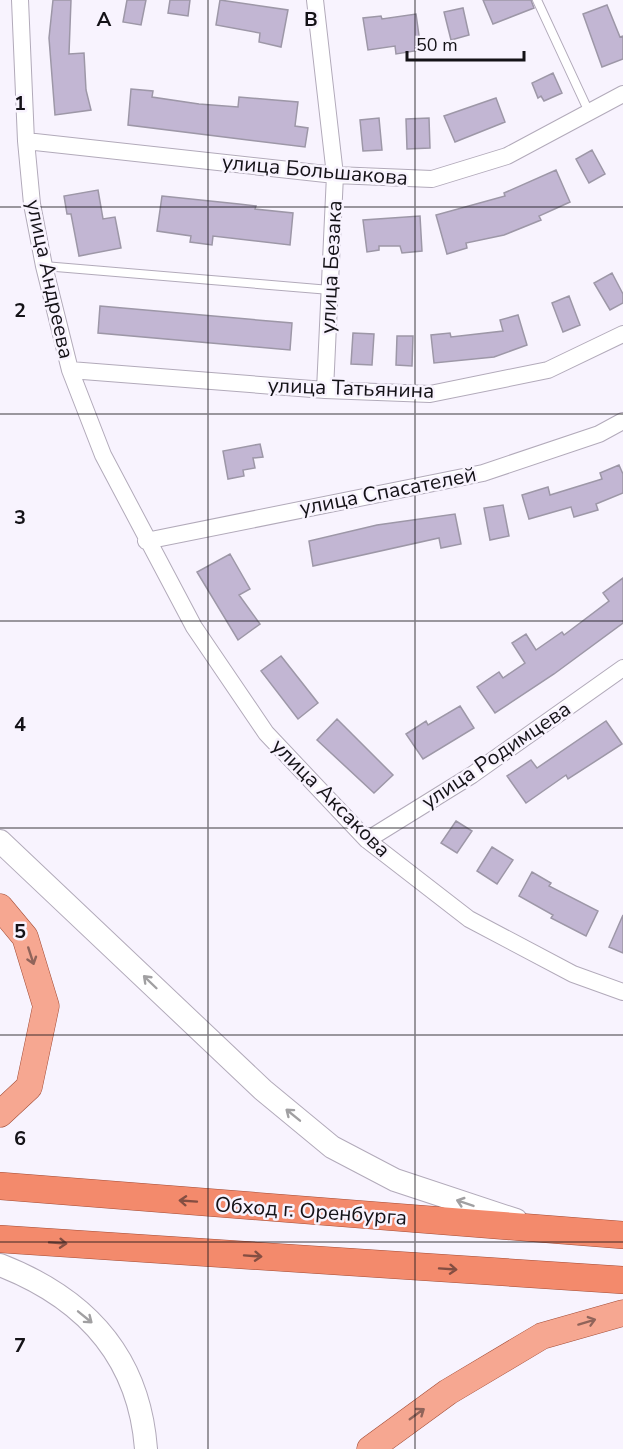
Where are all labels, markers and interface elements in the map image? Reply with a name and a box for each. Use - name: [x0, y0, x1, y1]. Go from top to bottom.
- text: A: [97, 6, 112, 33]
- text: B: [304, 6, 318, 33]
- scale bar: [407, 24, 524, 62]
- text: 50 m: [416, 33, 458, 57]
- text: 1: [14, 90, 26, 117]
- street label: улица Большакова: [221, 148, 409, 192]
- street label: улица Андреева: [19, 197, 81, 361]
- street label: улица Безака: [314, 200, 348, 334]
- text: 2: [14, 297, 26, 324]
- street label: улица Татьянина: [267, 371, 435, 405]
- street label: улица Спасателей: [297, 460, 479, 522]
- text: 3: [14, 504, 26, 531]
- street label: улица Родимцева: [416, 695, 576, 815]
- text: 4: [14, 711, 26, 738]
- street label: улица Аксакова: [265, 732, 397, 864]
- text: 5: [14, 918, 26, 945]
- one-way arrow: [26, 946, 37, 965]
- one-way arrow: [142, 975, 157, 990]
- one-way arrow: [285, 1108, 301, 1121]
- text: 6: [14, 1125, 26, 1152]
- street label: Обход г. Оренбурга: [214, 1190, 408, 1232]
- one-way arrow: [178, 1195, 198, 1206]
- one-way arrow: [456, 1197, 475, 1208]
- one-way arrow: [48, 1237, 68, 1248]
- one-way arrow: [242, 1250, 262, 1261]
- one-way arrow: [437, 1263, 457, 1274]
- one-way arrow: [77, 1311, 93, 1324]
- one-way arrow: [577, 1316, 596, 1327]
- text: 7: [14, 1332, 26, 1359]
- one-way arrow: [409, 1408, 425, 1421]

